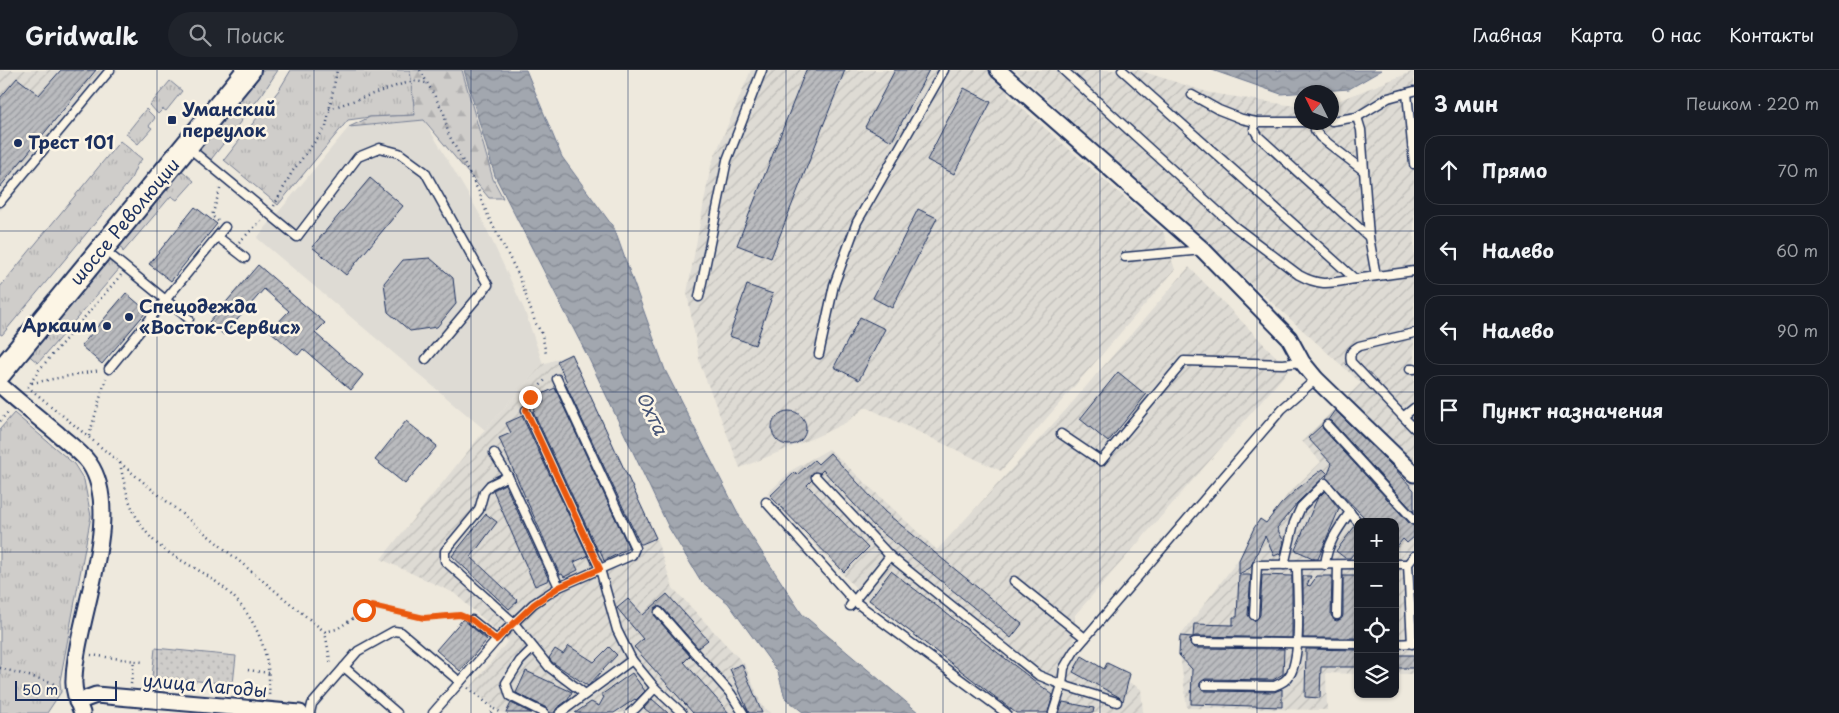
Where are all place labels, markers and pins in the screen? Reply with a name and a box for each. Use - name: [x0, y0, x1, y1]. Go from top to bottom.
- place label: Уманский переулок: [182, 95, 276, 143]
- marker: Уманский переулок: [166, 114, 178, 126]
- place label: Трест 101: [28, 128, 114, 155]
- marker: Трест 101: [12, 137, 24, 149]
- place label: Спецодежда «Восток-Сервис»: [139, 292, 301, 340]
- place label: Аркаим: [22, 311, 97, 338]
- marker: Спецодежда «Восток-Сервис»: [123, 311, 135, 323]
- marker: Аркаим: [101, 320, 113, 332]

